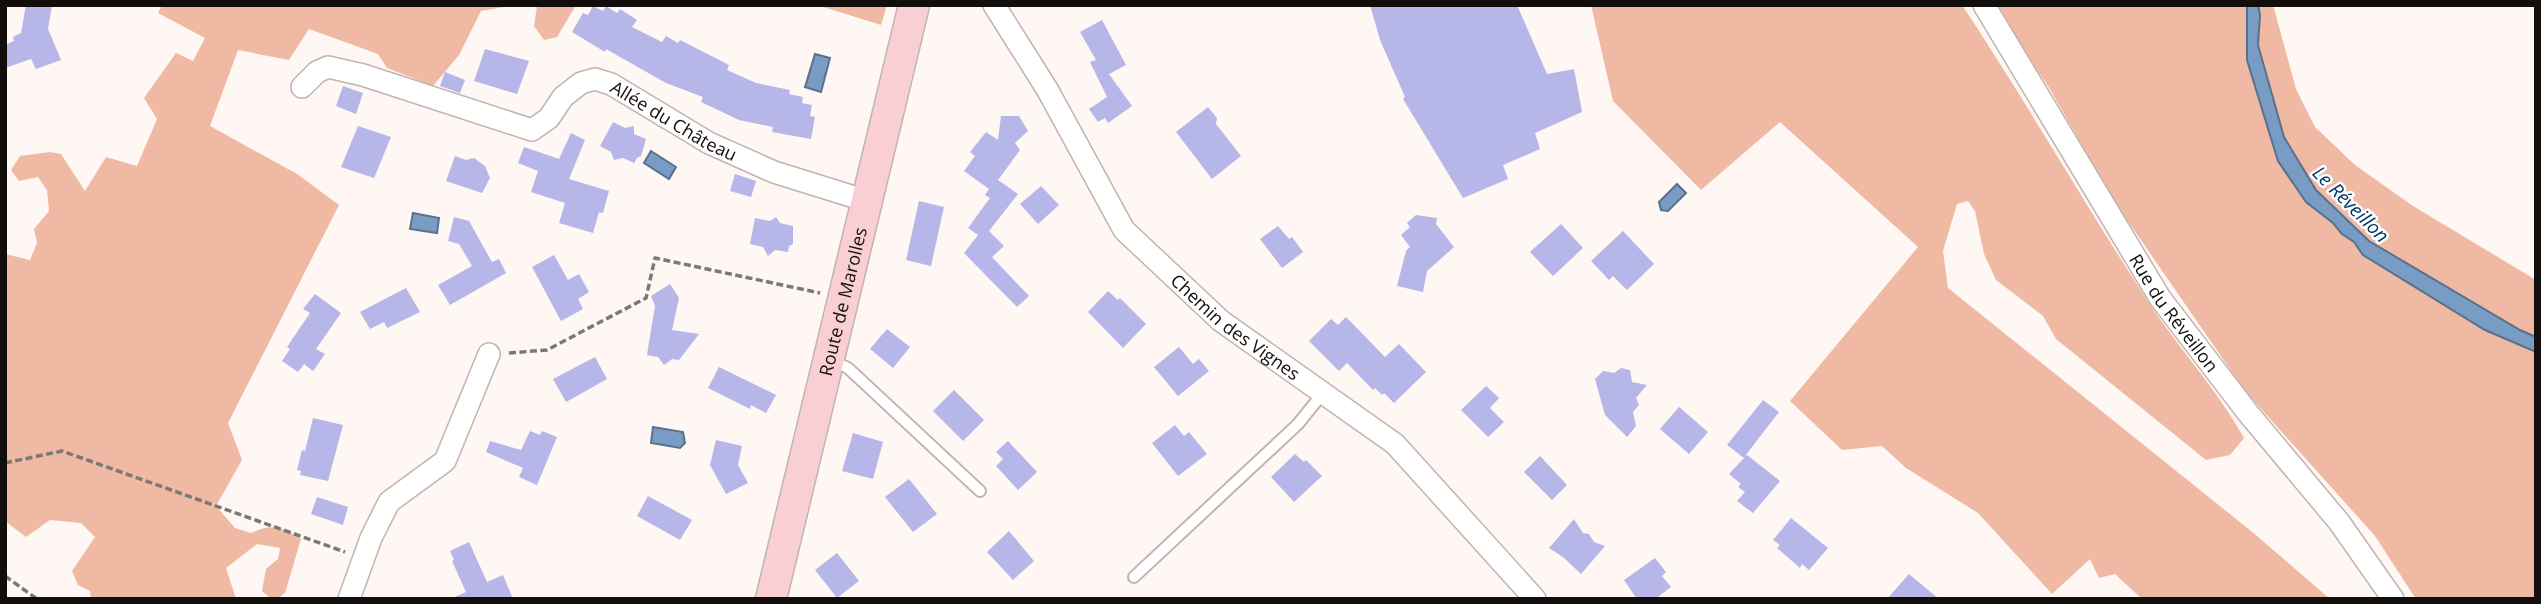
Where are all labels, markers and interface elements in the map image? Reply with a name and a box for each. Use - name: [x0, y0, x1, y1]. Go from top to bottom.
- street label: Allée du Château: [606, 75, 741, 166]
- water label: Le Réveillon: [2307, 160, 2395, 248]
- street label: Route de Marolles: [813, 225, 872, 378]
- street label: Rue du Réveillon: [2124, 249, 2224, 377]
- street label: Chemin des Vignes: [1166, 268, 1305, 385]

